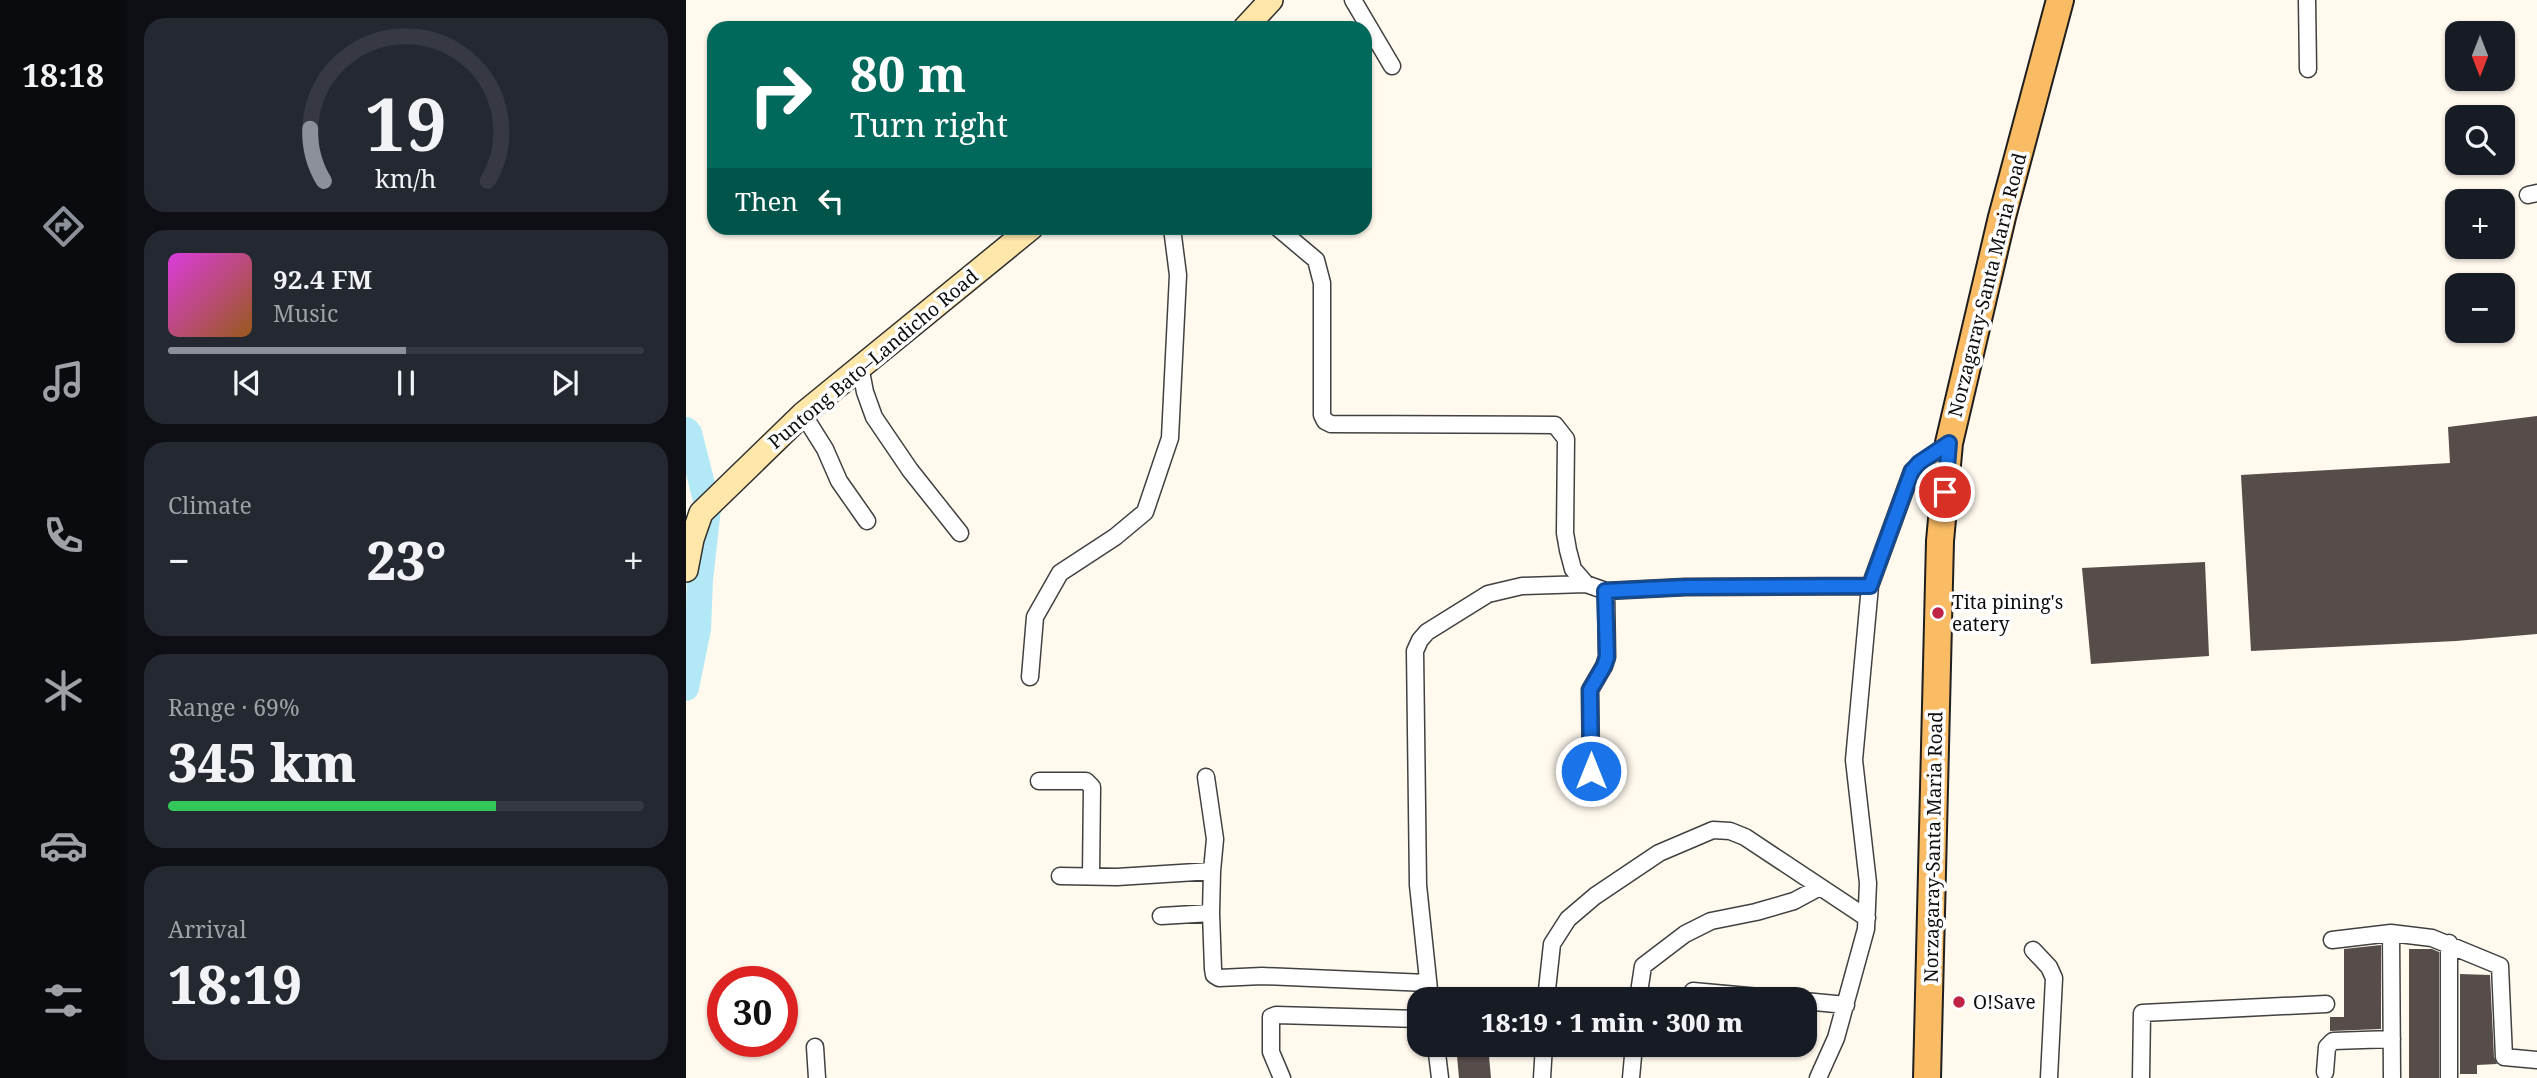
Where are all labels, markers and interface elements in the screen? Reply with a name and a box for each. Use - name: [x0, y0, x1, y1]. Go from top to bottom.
- north arrow: [2445, 21, 2515, 91]
- map controls: [2445, 21, 2515, 343]
- text: 80 m: [850, 40, 966, 106]
- icon: right: [735, 49, 826, 140]
- text: 18:18: [22, 53, 104, 96]
- text: 19: [365, 73, 447, 172]
- text: Turn right: [850, 103, 1008, 146]
- button: search: [2445, 105, 2515, 175]
- street label: Norzagaray-Santa Maria Road: [1942, 150, 2033, 420]
- text: km/h: [375, 161, 437, 195]
- icon: left: [812, 182, 850, 220]
- text: Then: [735, 183, 798, 219]
- button: +: [2445, 189, 2515, 259]
- icon: directions: [39, 202, 88, 251]
- text: 92.4 FM: [273, 261, 372, 297]
- street label: Puntong Bato–Landicho Road: [762, 263, 984, 455]
- button: −: [2445, 273, 2515, 343]
- text: Music: [273, 297, 338, 329]
- icon: music: [39, 357, 88, 406]
- icon: previous: [228, 364, 266, 402]
- icon: pause: [387, 364, 425, 402]
- icon: next: [546, 364, 584, 402]
- pin: [1915, 462, 1975, 522]
- icon: arrive: [1926, 473, 1964, 511]
- text: Climate: [168, 489, 252, 521]
- icon: phone: [39, 511, 88, 560]
- text: 23°: [366, 524, 446, 595]
- text: −: [168, 534, 190, 586]
- text: +: [623, 534, 644, 586]
- place label: Tita pining's eatery: [1952, 589, 2063, 637]
- marker: Tita pining's eatery: [1930, 605, 1946, 621]
- icon: climate: [39, 666, 88, 715]
- text: Range · 69%: [168, 691, 300, 723]
- street label: Norzagaray-Santa Maria Road: [1918, 711, 1948, 983]
- text: 345 km: [168, 726, 356, 797]
- position arrow: [1554, 734, 1628, 808]
- icon: car: [39, 821, 88, 870]
- text: Arrival: [168, 913, 247, 945]
- text: 18:19: [168, 948, 302, 1019]
- speed limit sign: 30: [707, 966, 798, 1057]
- icon: filters: [39, 976, 88, 1025]
- place label: O!Save: [1973, 989, 2036, 1015]
- marker: O!Save: [1951, 994, 1967, 1010]
- text: 18:19 · 1 min · 300 m: [1481, 1004, 1743, 1040]

